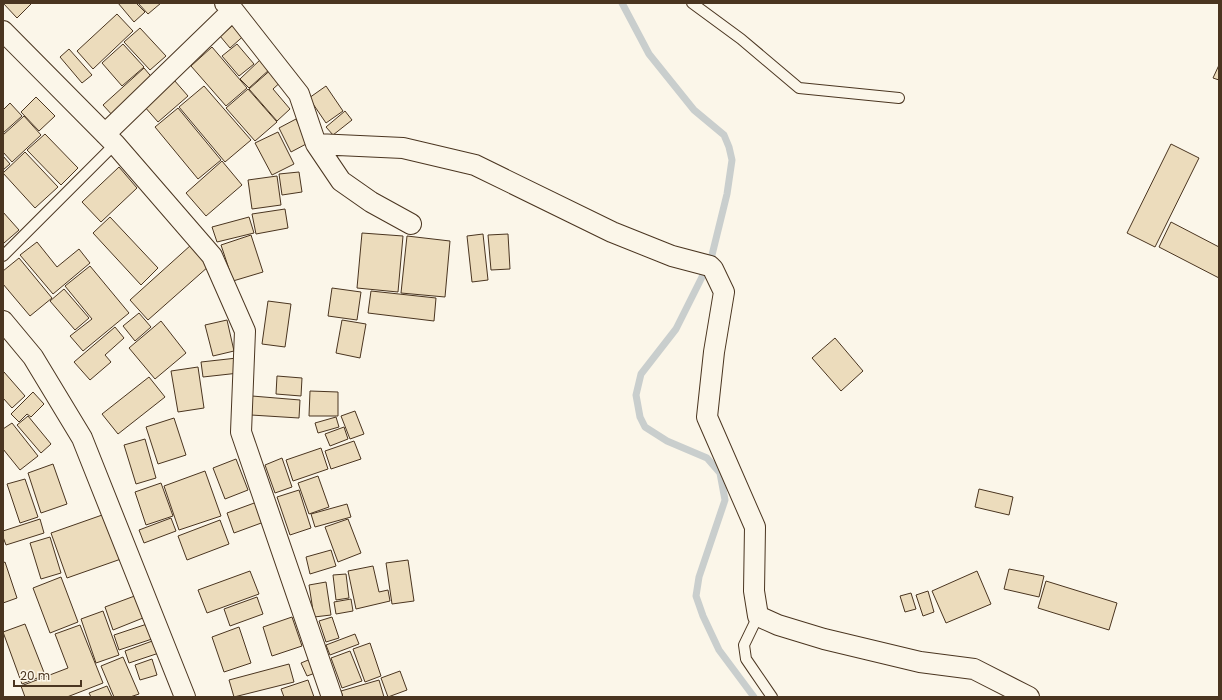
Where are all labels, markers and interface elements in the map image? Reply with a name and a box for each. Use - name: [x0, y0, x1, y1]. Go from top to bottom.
- scale bar: [14, 662, 81, 688]
- text: 20 m: [20, 667, 50, 684]

